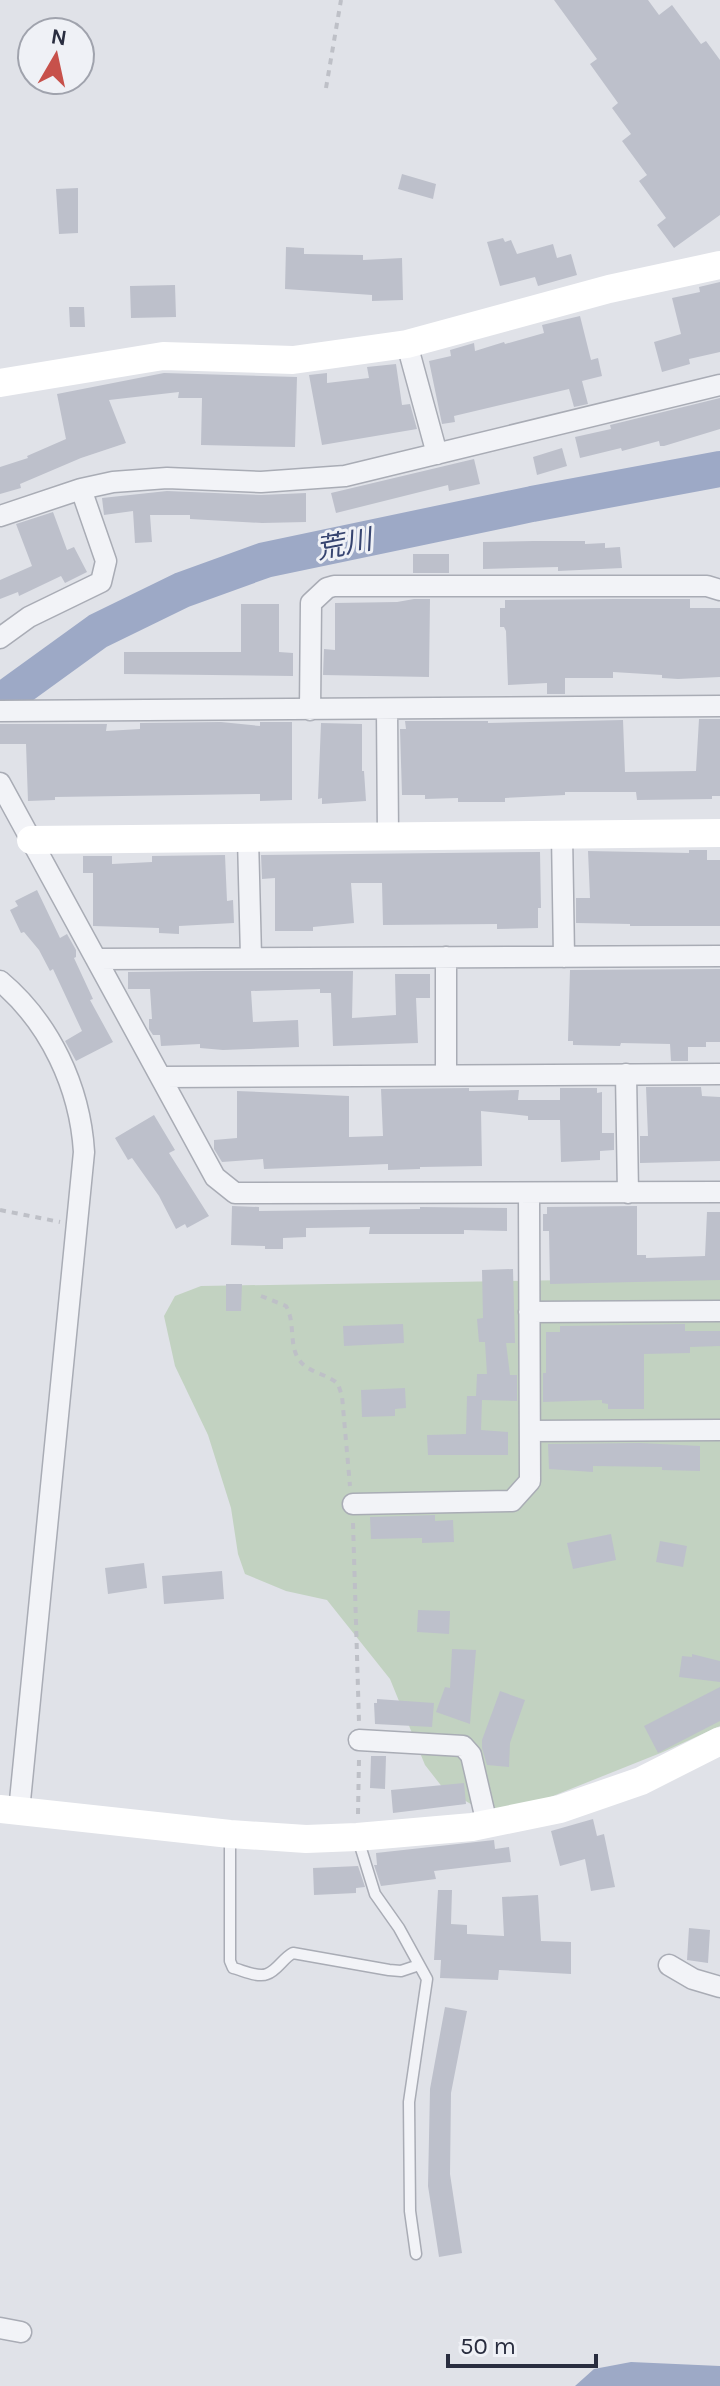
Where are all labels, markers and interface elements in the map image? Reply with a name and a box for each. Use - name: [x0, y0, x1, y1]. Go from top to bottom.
- north arrow: [16, 16, 96, 96]
- text: N: [49, 23, 69, 51]
- water label: 荒川: [313, 522, 378, 566]
- scale bar: [448, 2318, 596, 2368]
- text: 50 m: [460, 2332, 516, 2360]

